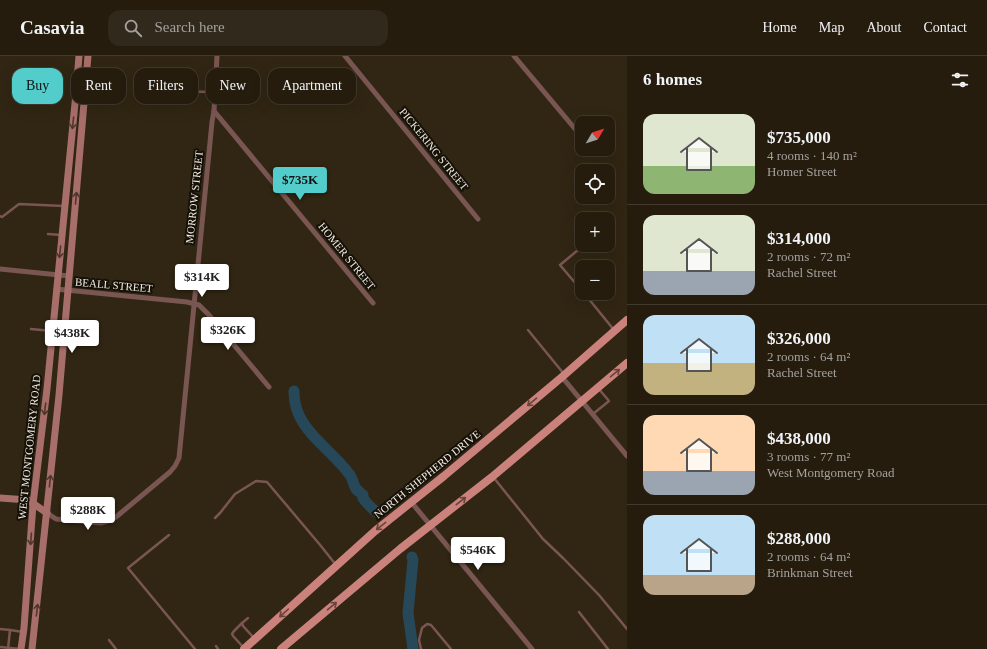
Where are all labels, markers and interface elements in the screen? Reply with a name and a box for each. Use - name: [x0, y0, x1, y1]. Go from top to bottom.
- search box: [108, 10, 388, 46]
- text: Casavia: [20, 17, 84, 38]
- icon: search: [122, 17, 144, 39]
- text: Search here: [154, 19, 225, 35]
- text: Home: [763, 20, 797, 35]
- text: Map: [819, 20, 844, 35]
- text: About: [866, 20, 901, 35]
- text: Contact: [923, 20, 967, 35]
- chip: Buy: [12, 68, 63, 104]
- chip: Rent: [71, 68, 126, 104]
- chip: Filters: [134, 68, 198, 104]
- chip: New: [206, 68, 260, 104]
- chip: Apartment: [268, 68, 356, 104]
- icon: filters: [949, 69, 971, 91]
- text: 6 homes: [643, 70, 702, 89]
- street label: PICKERING STREET: [397, 106, 471, 193]
- one-way arrow: [69, 116, 77, 129]
- north arrow: [575, 116, 615, 156]
- map controls: [575, 116, 615, 300]
- text: $735,000: [767, 128, 831, 147]
- icon: home: [675, 130, 723, 178]
- text: 4 rooms · 140 m²: [767, 148, 857, 163]
- street label: MORROW STREET: [183, 150, 205, 244]
- button: locate: [575, 164, 615, 204]
- text: Homer Street: [767, 164, 837, 179]
- pin: $735K: [272, 167, 328, 201]
- text: $735K: [282, 172, 318, 187]
- one-way arrow: [73, 192, 80, 205]
- button: +: [575, 212, 615, 252]
- street label: HOMER STREET: [316, 220, 378, 292]
- text: $314,000: [767, 229, 831, 248]
- icon: home: [675, 231, 723, 279]
- one-way arrow: [56, 245, 64, 258]
- text: 2 rooms · 72 m²: [767, 249, 850, 264]
- button: −: [575, 260, 615, 300]
- pin: $314K: [174, 264, 230, 298]
- text: Rachel Street: [767, 265, 837, 280]
- text: $314K: [184, 269, 220, 284]
- street label: BEALL STREET: [75, 276, 154, 294]
- pin: $326K: [200, 317, 256, 351]
- pin: $438K: [44, 320, 100, 354]
- text: $326K: [210, 322, 246, 337]
- text: $438K: [54, 325, 90, 340]
- text: $326,000: [767, 329, 831, 348]
- icon: home: [675, 331, 723, 379]
- text: 2 rooms · 64 m²: [767, 349, 850, 364]
- text: Rachel Street: [767, 365, 837, 380]
- one-way arrow: [610, 368, 620, 377]
- street label: WEST MONTGOMERY ROAD: [15, 374, 43, 520]
- one-way arrow: [527, 397, 538, 406]
- one-way arrow: [41, 402, 48, 415]
- street label: NORTH SHEPHERD DRIVE: [371, 427, 483, 521]
- text: $438,000: [767, 429, 831, 448]
- icon: home: [675, 431, 723, 479]
- text: 3 rooms · 77 m²: [767, 449, 850, 464]
- text: West Montgomery Road: [767, 465, 895, 480]
- one-way arrow: [46, 475, 54, 488]
- pin: $288K: [60, 497, 116, 531]
- one-way arrow: [455, 497, 466, 506]
- text: $288K: [70, 502, 106, 517]
- one-way arrow: [375, 522, 386, 531]
- text: $288,000: [767, 529, 831, 548]
- icon: home: [675, 531, 723, 579]
- one-way arrow: [27, 532, 34, 545]
- pin: $546K: [450, 537, 506, 571]
- text: $546K: [460, 542, 496, 557]
- text: 2 rooms · 64 m²: [767, 549, 850, 564]
- text: Brinkman Street: [767, 565, 853, 580]
- one-way arrow: [327, 601, 338, 610]
- one-way arrow: [33, 604, 40, 617]
- one-way arrow: [278, 608, 289, 617]

